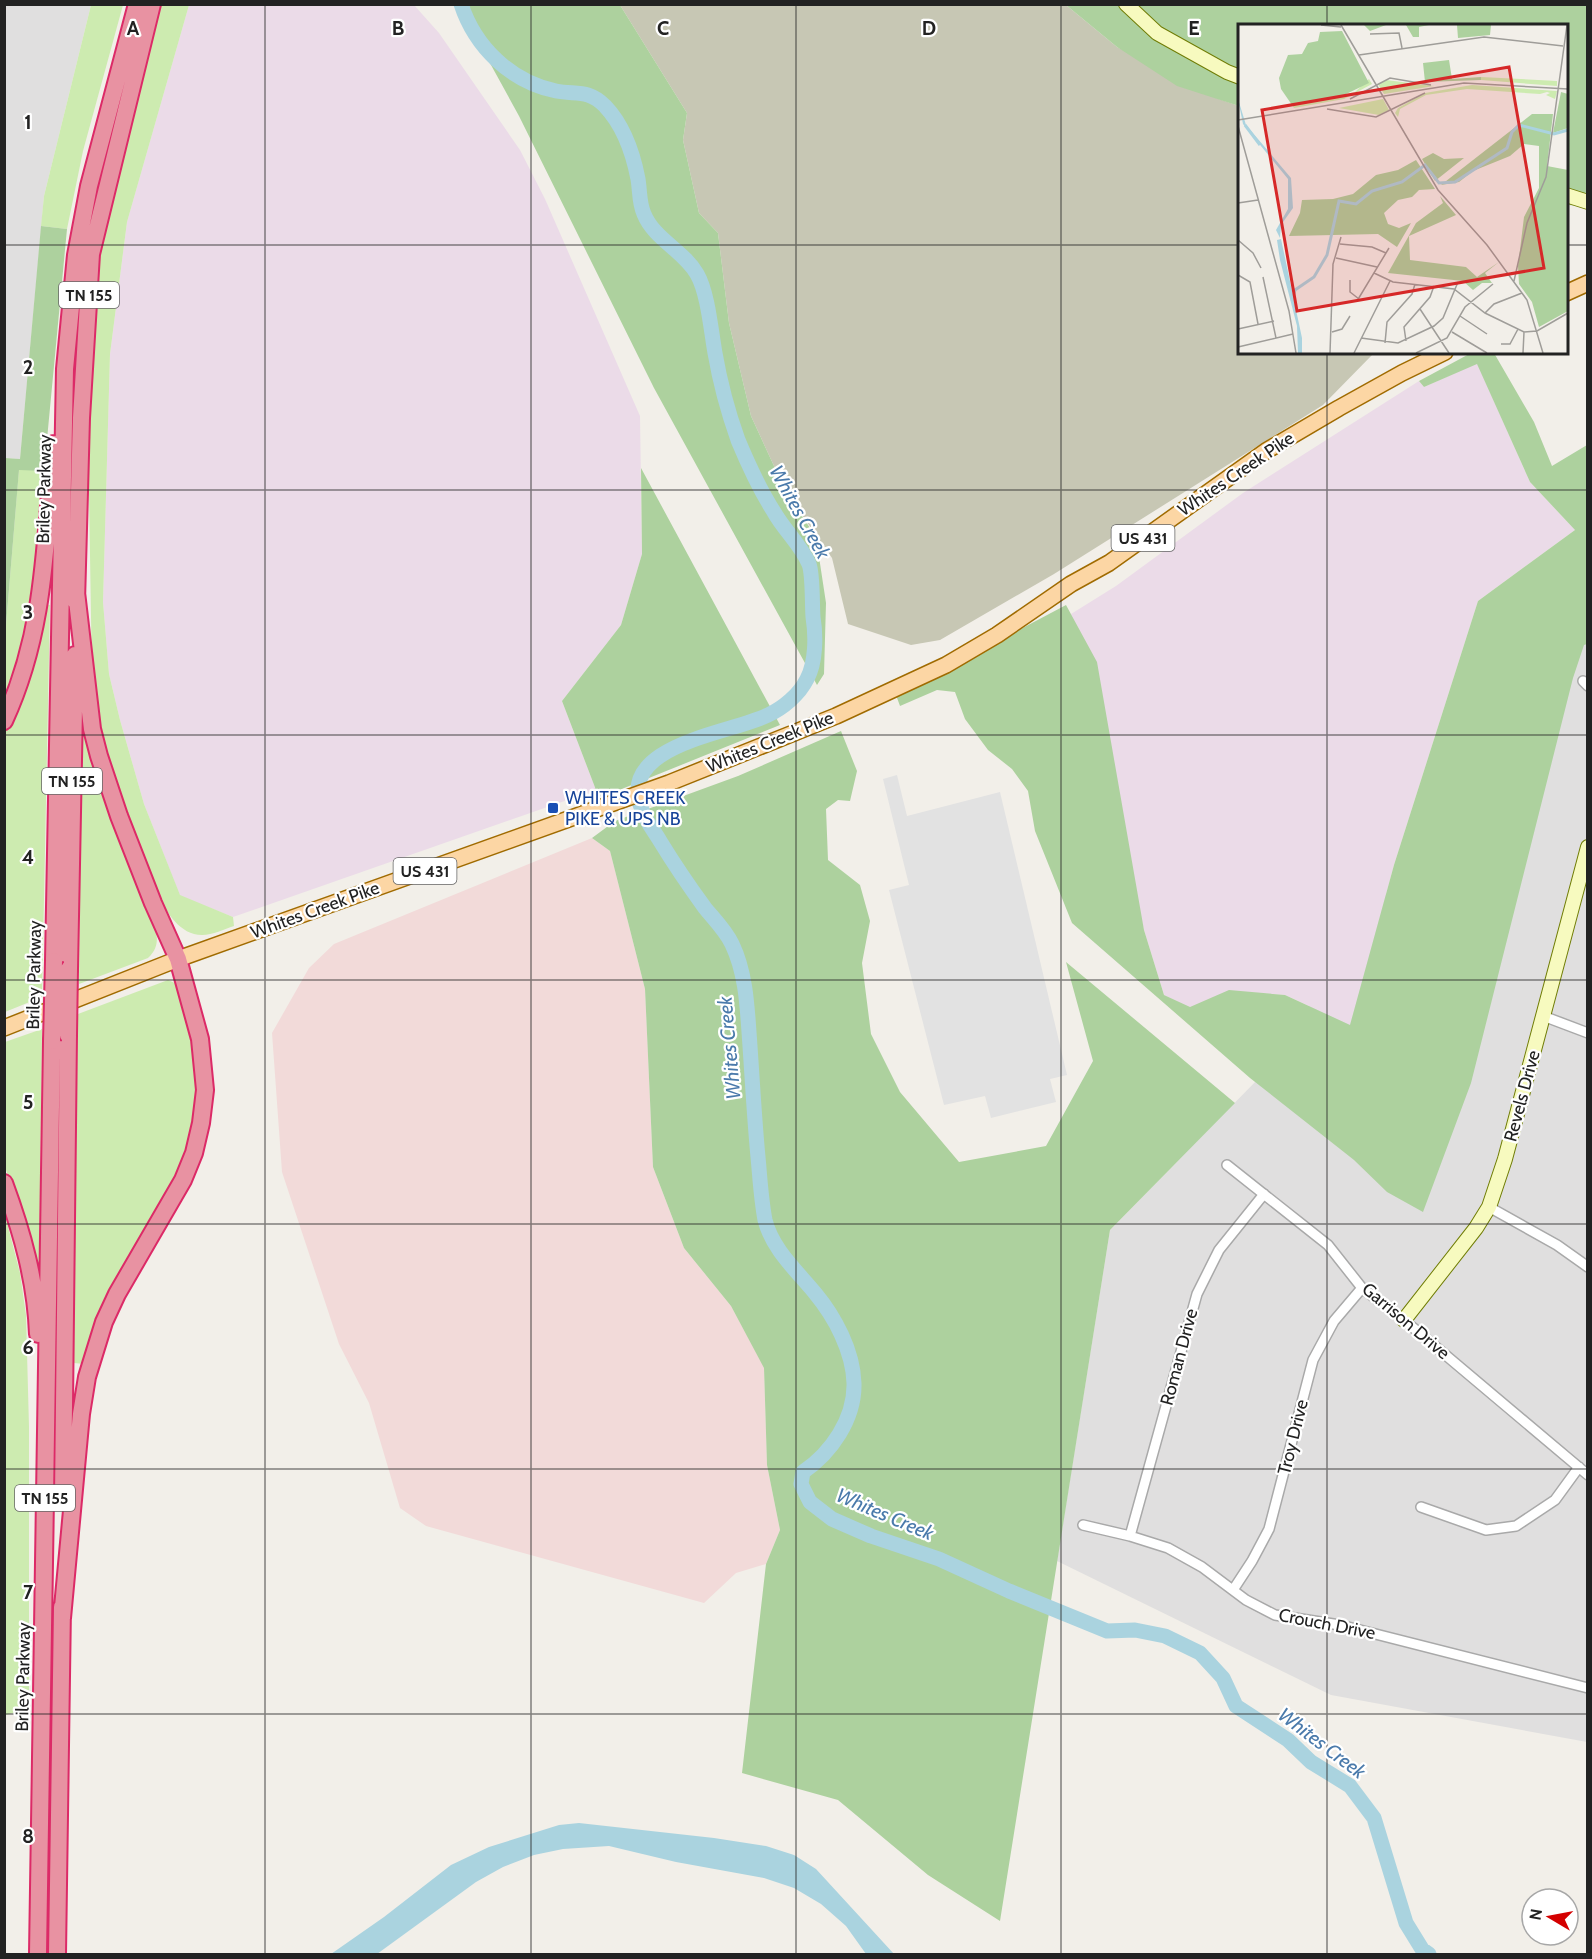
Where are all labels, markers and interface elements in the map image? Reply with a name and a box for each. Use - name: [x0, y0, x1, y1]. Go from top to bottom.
- text: A: [127, 16, 140, 40]
- text: B: [392, 16, 404, 40]
- text: C: [657, 16, 669, 40]
- text: D: [922, 16, 936, 40]
- text: E: [1188, 16, 1200, 40]
- inset map: [1238, 24, 1568, 354]
- text: 1: [24, 110, 32, 134]
- road number: TN 155: [59, 282, 119, 308]
- text: 2: [23, 355, 33, 379]
- street label: Whites Creek Pike: [1174, 427, 1298, 521]
- street label: Briley Parkway: [32, 434, 56, 544]
- water label: Whites Creek: [764, 461, 836, 564]
- road number: US 431: [1112, 525, 1174, 551]
- text: 3: [23, 600, 33, 624]
- street label: Whites Creek Pike: [703, 706, 837, 778]
- road number: TN 155: [42, 768, 102, 794]
- place label: WHITES CREEK PIKE & UPS NB: [565, 787, 686, 830]
- marker: WHITES CREEK PIKE & UPS NB: [546, 801, 560, 815]
- text: 4: [22, 845, 34, 869]
- road number: US 431: [394, 858, 456, 884]
- street label: Whites Creek Pike: [248, 877, 382, 943]
- street label: Briley Parkway: [22, 920, 46, 1030]
- water label: Whites Creek: [712, 994, 745, 1101]
- street label: Revels Drive: [1499, 1048, 1545, 1144]
- text: 5: [23, 1090, 33, 1114]
- street label: Garrison Drive: [1358, 1278, 1454, 1364]
- street label: Roman Drive: [1156, 1306, 1202, 1408]
- text: 6: [22, 1335, 34, 1359]
- street label: Troy Drive: [1273, 1397, 1313, 1477]
- water label: Whites Creek: [833, 1483, 939, 1546]
- road number: TN 155: [15, 1485, 75, 1511]
- text: 7: [23, 1580, 34, 1604]
- street label: Crouch Drive: [1277, 1604, 1377, 1644]
- street label: Briley Parkway: [11, 1622, 35, 1732]
- water label: Whites Creek: [1273, 1702, 1372, 1785]
- text: 8: [22, 1824, 34, 1848]
- north arrow: [1520, 1887, 1580, 1947]
- text: N: [1525, 1907, 1546, 1922]

